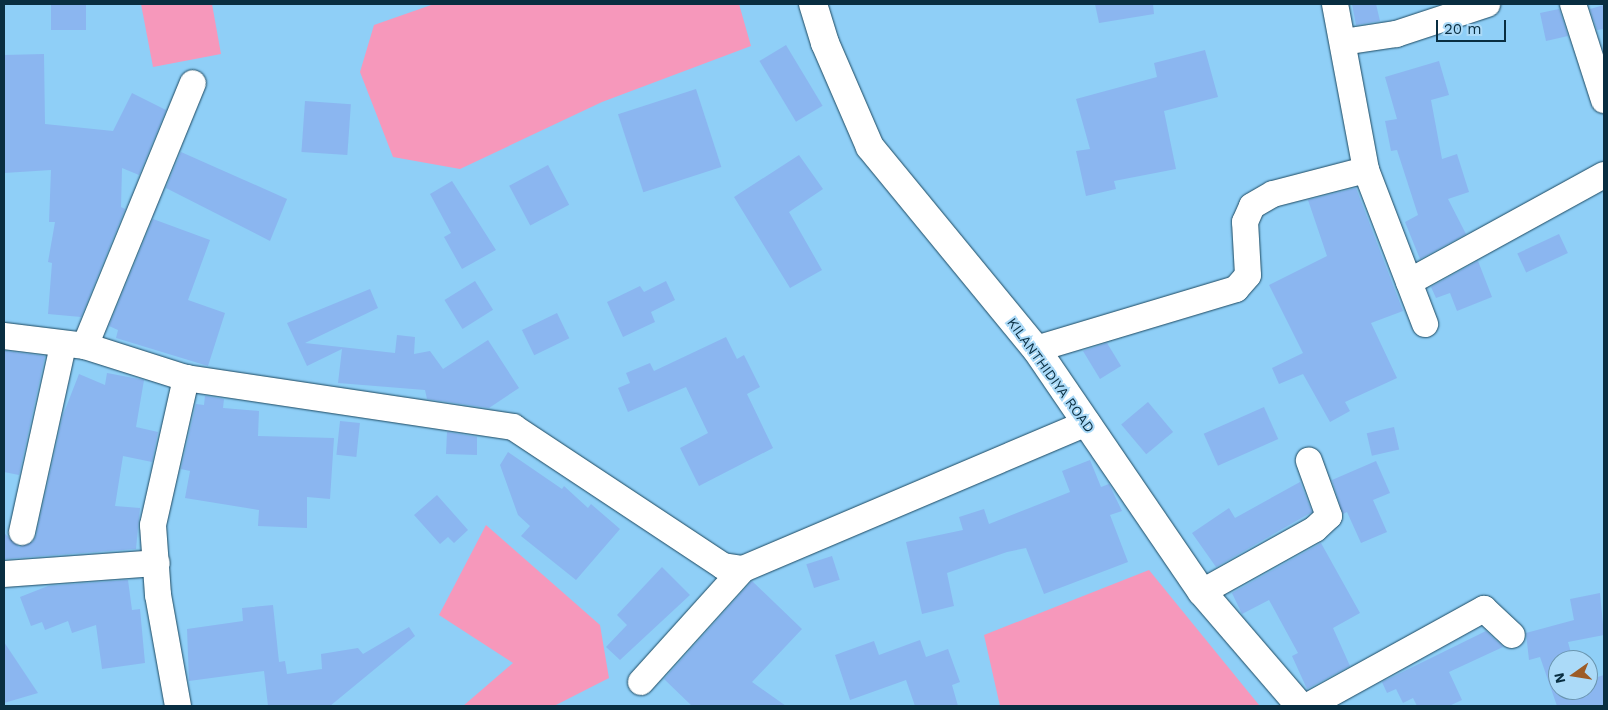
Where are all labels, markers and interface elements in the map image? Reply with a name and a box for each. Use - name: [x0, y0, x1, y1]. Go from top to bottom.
- scale bar: [1438, 10, 1508, 42]
- text: 20 m: [1444, 20, 1482, 38]
- street label: KILANTHIDIYA ROAD: [1004, 314, 1098, 436]
- north arrow: [1548, 650, 1598, 700]
- text: N: [1550, 671, 1568, 685]

